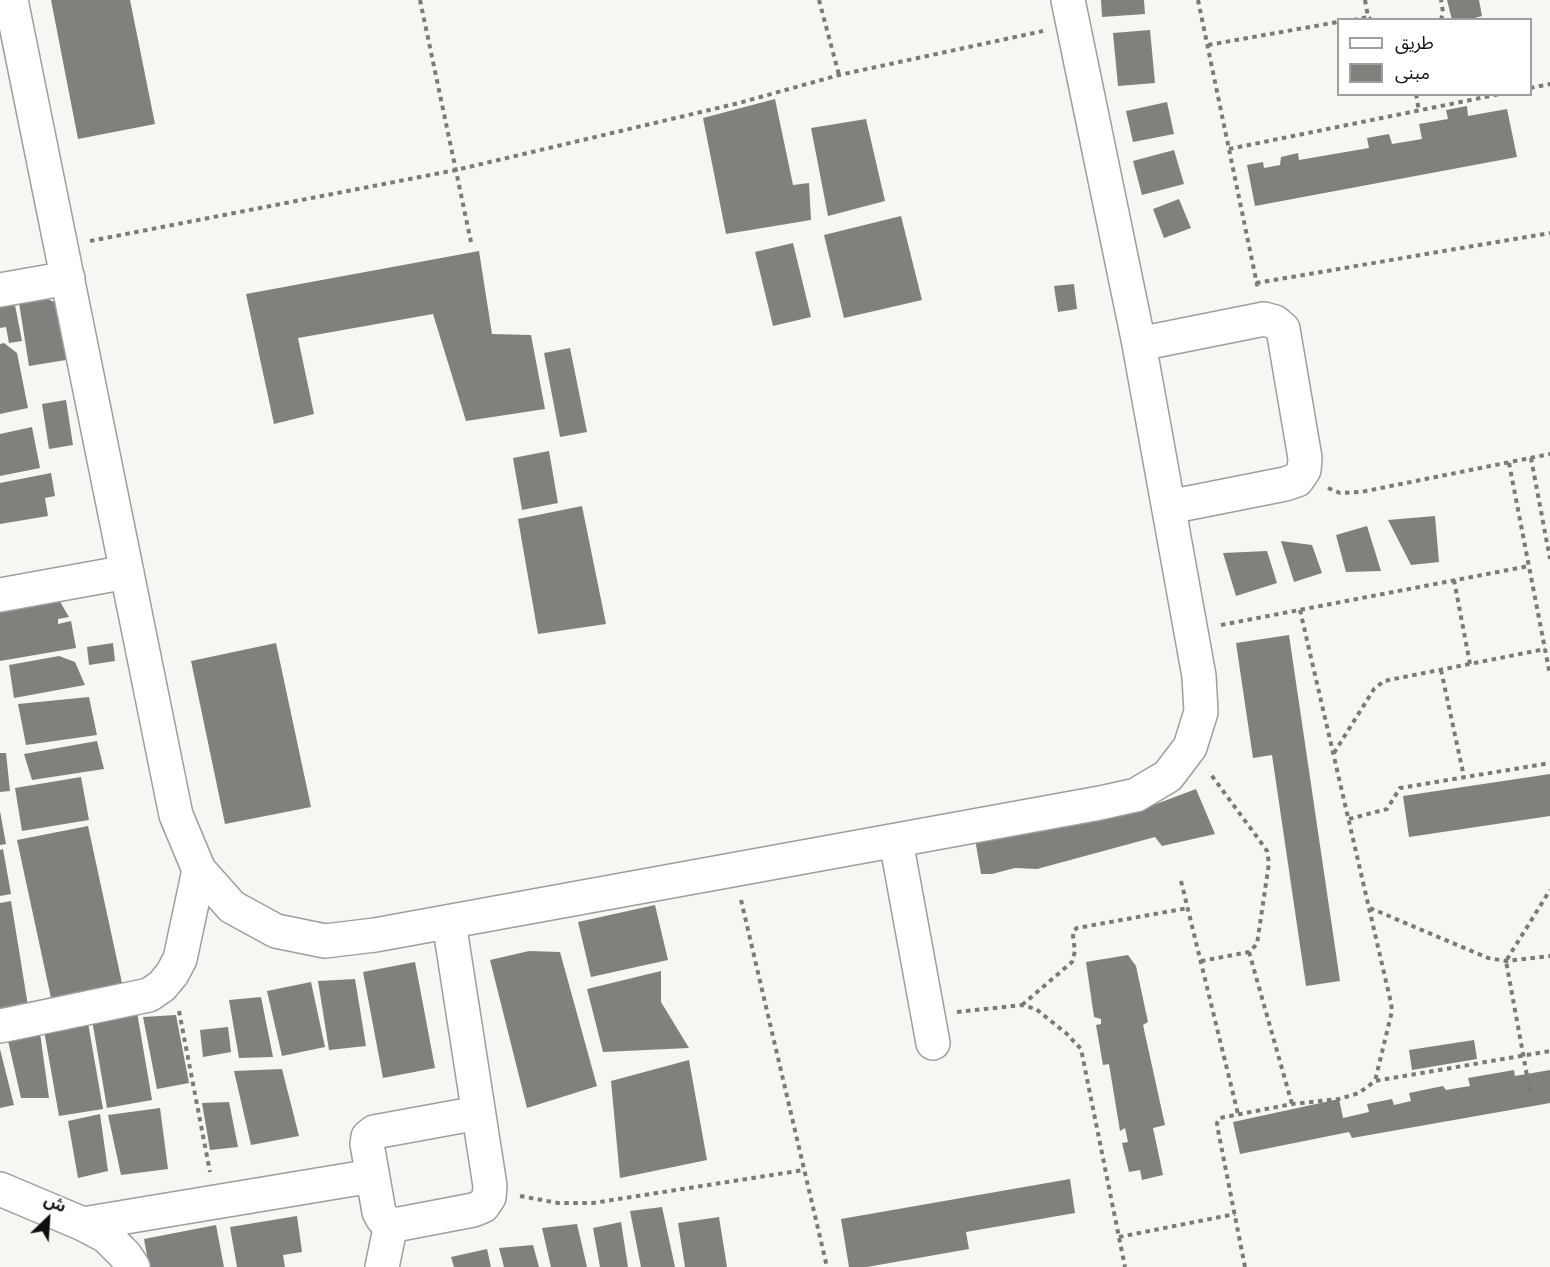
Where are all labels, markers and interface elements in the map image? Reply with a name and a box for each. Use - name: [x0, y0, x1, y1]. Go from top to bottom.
- legend: [1337, 18, 1532, 96]
- text: طريق: [1395, 32, 1434, 52]
- text: مبنى: [1395, 62, 1430, 82]
- north arrow: [18, 1189, 78, 1249]
- text: ش: [42, 1190, 69, 1215]

